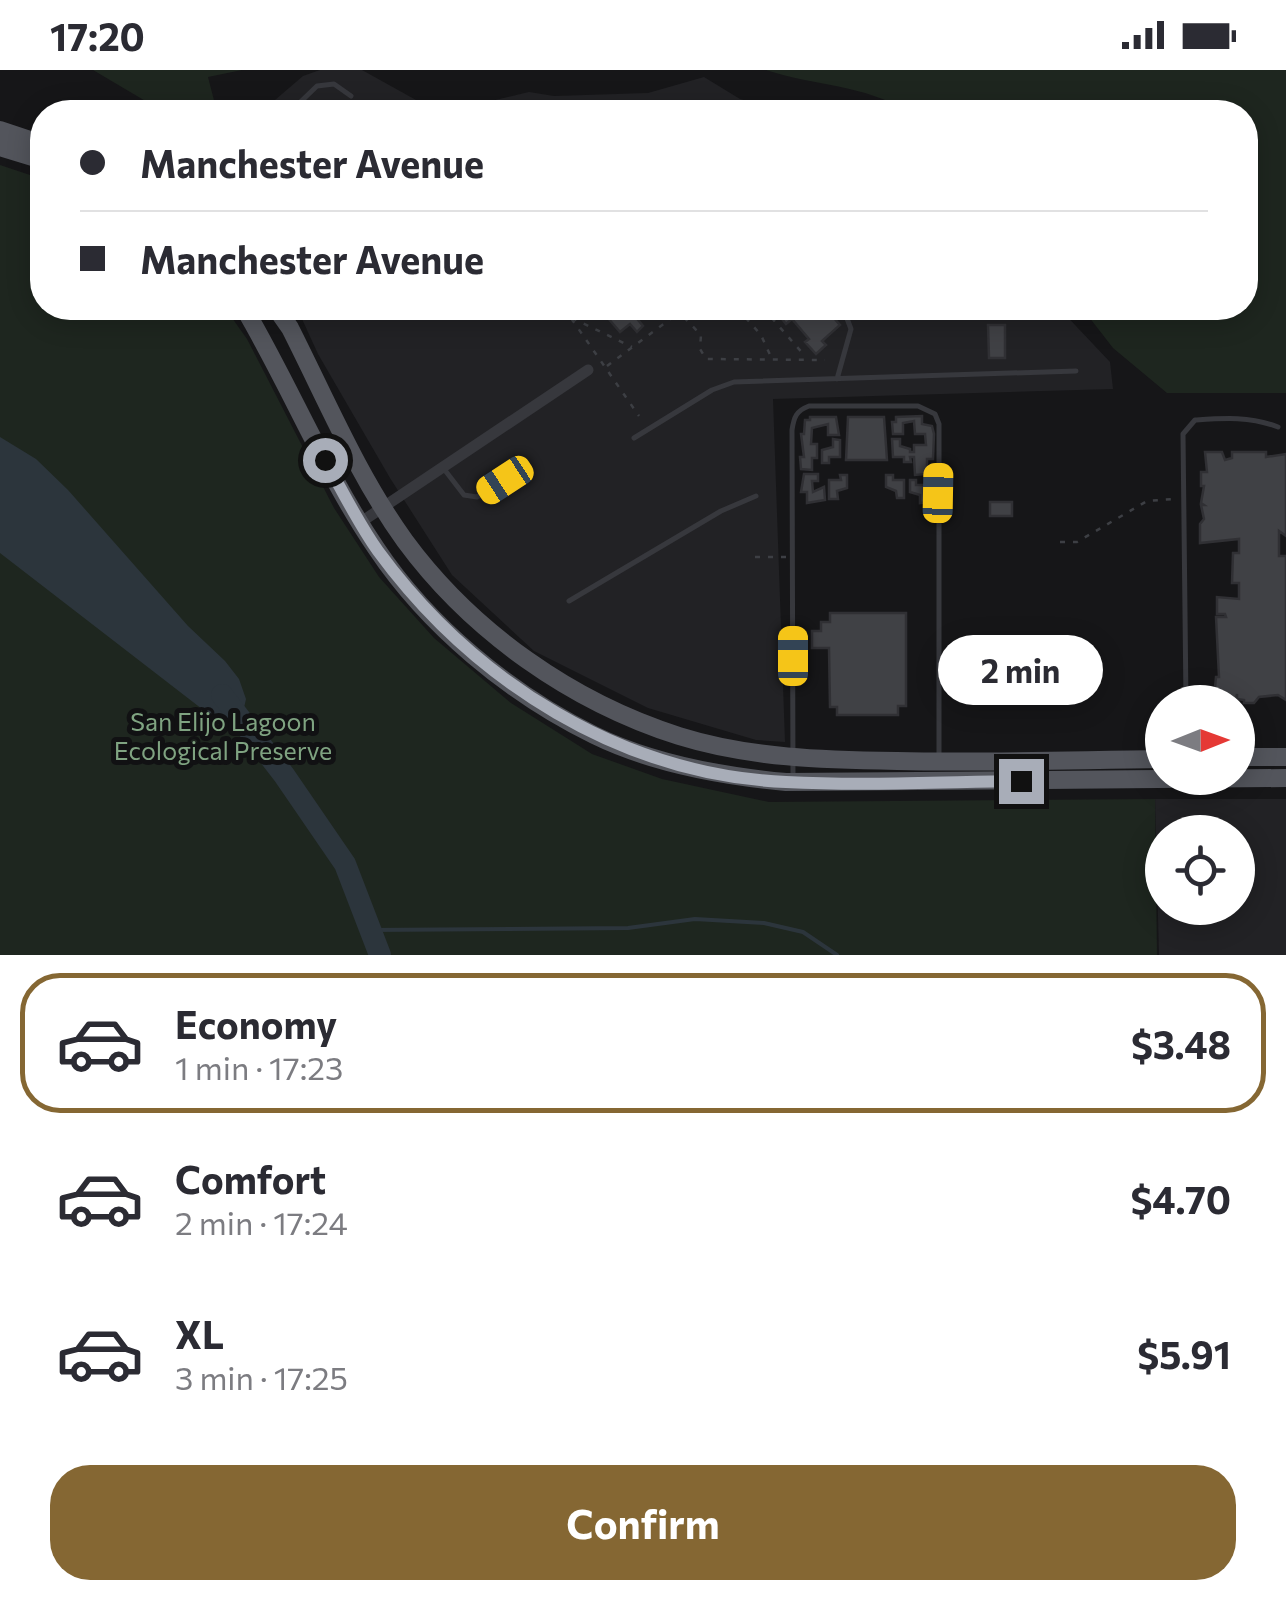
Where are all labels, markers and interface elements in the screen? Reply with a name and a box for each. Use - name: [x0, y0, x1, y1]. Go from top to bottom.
- text: 17:20: [50, 12, 145, 59]
- text: Manchester Avenue: [140, 139, 484, 186]
- text: Manchester Avenue: [140, 235, 484, 282]
- route start: [303, 438, 348, 483]
- car: [472, 451, 538, 509]
- car: [922, 463, 954, 523]
- car: [778, 626, 808, 686]
- callout: 2 min: [938, 636, 1104, 706]
- text: 2 min: [981, 650, 1060, 690]
- north arrow: [1145, 685, 1255, 795]
- map controls: [1145, 685, 1255, 925]
- park label: San Elijo Lagoon Ecological Preserve: [114, 706, 332, 765]
- route end: [999, 759, 1044, 804]
- button: locate: [1145, 815, 1255, 925]
- icon: car: [55, 998, 145, 1088]
- text: Economy: [175, 1000, 337, 1047]
- text: $3.48: [1131, 1020, 1231, 1067]
- text: 1 min · 17:23: [175, 1047, 343, 1087]
- icon: car: [55, 1153, 145, 1243]
- text: Comfort: [175, 1155, 326, 1202]
- text: $4.70: [1130, 1175, 1231, 1222]
- text: 2 min · 17:24: [175, 1202, 348, 1242]
- icon: car: [55, 1308, 145, 1398]
- text: XL: [175, 1310, 224, 1357]
- text: $5.91: [1137, 1330, 1231, 1377]
- text: 3 min · 17:25: [175, 1357, 348, 1397]
- button: Confirm: [50, 1465, 1236, 1580]

